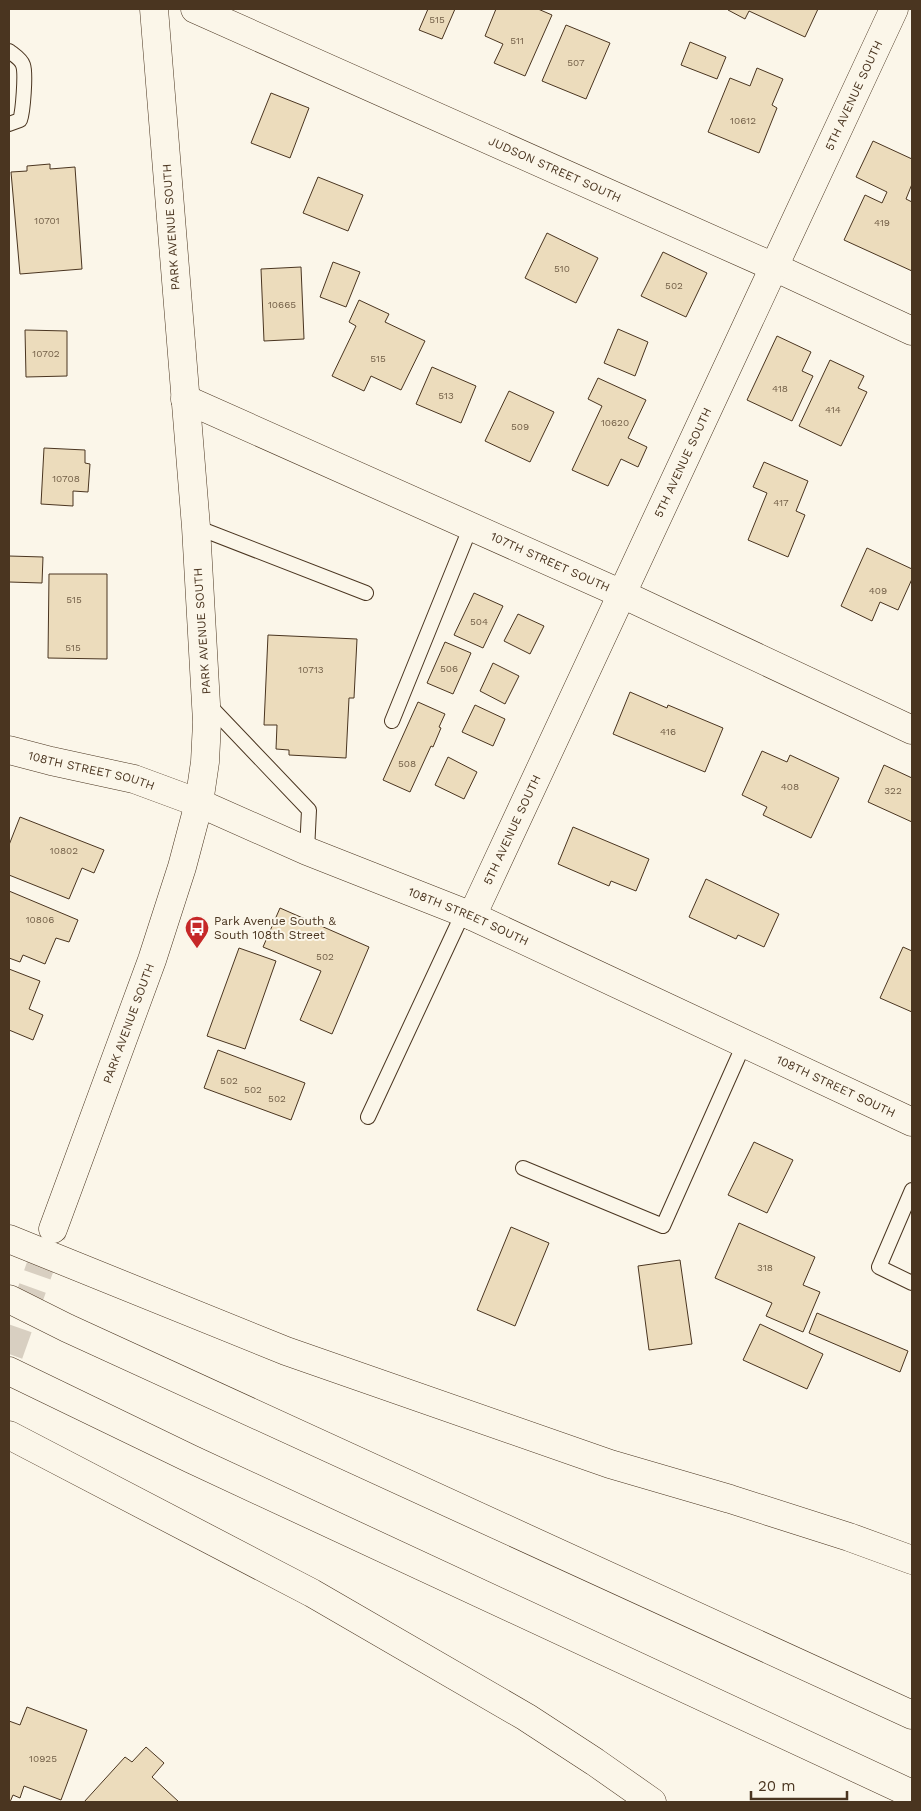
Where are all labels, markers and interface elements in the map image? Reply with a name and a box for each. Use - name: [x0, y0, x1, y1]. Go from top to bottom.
- house number: 515: [429, 14, 445, 25]
- house number: 511: [510, 35, 524, 46]
- street label: 5TH AVENUE SOUTH: [822, 38, 885, 153]
- house number: 507: [567, 57, 585, 68]
- house number: 10612: [730, 115, 756, 126]
- street label: JUDSON STREET SOUTH: [486, 134, 623, 205]
- street label: PARK AVENUE SOUTH: [160, 163, 182, 291]
- house number: 10701: [34, 215, 60, 226]
- house number: 419: [874, 217, 890, 228]
- house number: 510: [554, 263, 570, 274]
- house number: 502: [665, 280, 683, 291]
- house number: 10665: [268, 299, 296, 310]
- house number: 10702: [32, 348, 60, 359]
- house number: 515: [370, 353, 386, 364]
- house number: 418: [772, 383, 788, 394]
- house number: 513: [438, 390, 454, 401]
- house number: 414: [825, 404, 841, 415]
- street label: 5TH AVENUE SOUTH: [651, 405, 715, 520]
- house number: 10620: [601, 417, 629, 428]
- house number: 509: [511, 421, 529, 432]
- house number: 10708: [52, 473, 80, 484]
- house number: 417: [773, 497, 789, 508]
- street label: 107TH STREET SOUTH: [489, 529, 612, 595]
- street label: PARK AVENUE SOUTH: [191, 567, 213, 695]
- house number: 409: [869, 585, 887, 596]
- house number: 515: [66, 594, 82, 605]
- house number: 504: [470, 616, 488, 627]
- house number: 515: [65, 642, 81, 653]
- house number: 506: [440, 663, 458, 674]
- house number: 10713: [298, 664, 324, 675]
- house number: 416: [660, 726, 676, 737]
- street label: 108TH STREET SOUTH: [27, 748, 157, 793]
- house number: 508: [398, 758, 416, 769]
- street label: 5TH AVENUE SOUTH: [480, 773, 544, 887]
- house number: 408: [781, 781, 799, 792]
- house number: 322: [884, 785, 902, 796]
- house number: 10802: [50, 845, 78, 856]
- street label: 108TH STREET SOUTH: [406, 885, 531, 949]
- house number: 10806: [26, 914, 54, 925]
- place label: Park Avenue South & South 108th Street: [214, 914, 337, 942]
- bus stop icon: Park Avenue South & South 108th Street: [184, 915, 210, 949]
- house number: 502: [316, 951, 334, 962]
- street label: PARK AVENUE SOUTH: [100, 961, 157, 1085]
- street label: 108TH STREET SOUTH: [774, 1053, 898, 1120]
- house number: 502: [220, 1075, 238, 1086]
- house number: 502: [244, 1084, 262, 1095]
- house number: 502: [268, 1093, 286, 1104]
- house number: 318: [757, 1262, 773, 1273]
- house number: 10925: [29, 1753, 57, 1764]
- scale bar: [751, 1768, 847, 1800]
- text: 20 m: [758, 1777, 796, 1795]

